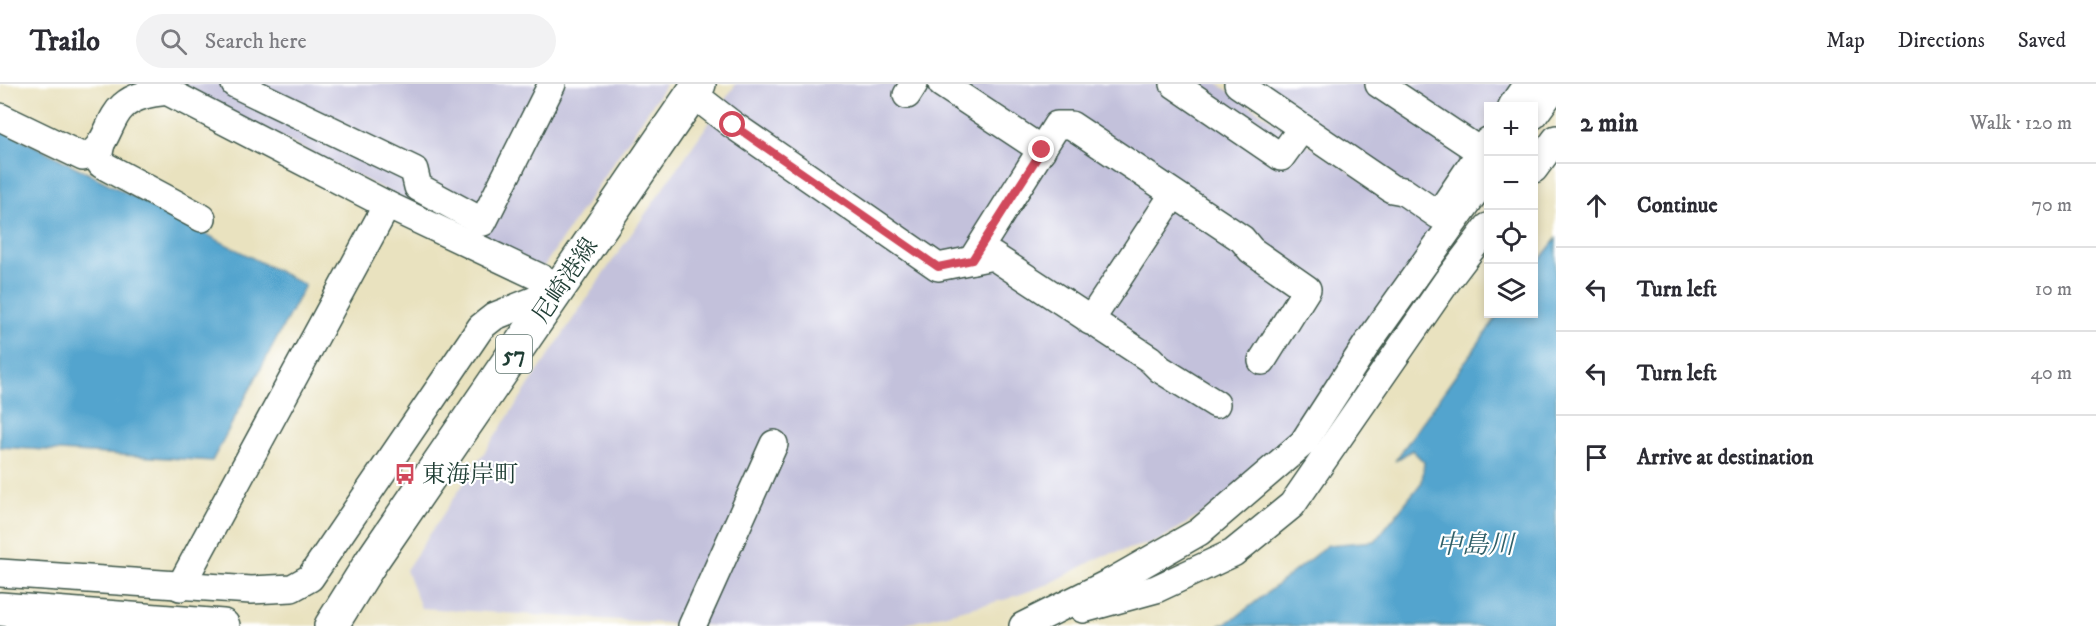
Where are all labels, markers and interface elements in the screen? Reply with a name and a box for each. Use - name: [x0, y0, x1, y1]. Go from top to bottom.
- search box: [136, 14, 556, 68]
- text: Trailo: [30, 24, 100, 59]
- icon: search: [157, 25, 190, 58]
- text: Search here: [205, 28, 307, 55]
- text: Map: [1826, 28, 1865, 54]
- text: Directions: [1898, 28, 1985, 54]
- text: Saved: [2018, 28, 2066, 54]
- map controls: [1484, 102, 1538, 318]
- button: +: [1484, 102, 1538, 156]
- text: 2 min: [1580, 107, 1638, 140]
- route start: [719, 111, 745, 137]
- text: Walk · 120 m: [1970, 111, 2072, 136]
- route end: [1028, 136, 1054, 162]
- button: −: [1484, 156, 1538, 210]
- icon: ahead: [1580, 189, 1613, 222]
- text: Continue: [1637, 192, 1718, 219]
- text: 70 m: [2031, 193, 2072, 218]
- button: locate: [1484, 210, 1538, 264]
- street label: 尼崎港線: [527, 232, 605, 329]
- button: layers: [1484, 264, 1538, 318]
- icon: left: [1580, 273, 1613, 306]
- text: Turn left: [1637, 276, 1717, 303]
- text: 10 m: [2035, 277, 2072, 302]
- road number: 57: [496, 335, 532, 373]
- icon: left: [1580, 357, 1613, 390]
- text: Turn left: [1637, 360, 1717, 387]
- text: 40 m: [2030, 361, 2072, 386]
- icon: arrive: [1580, 441, 1613, 474]
- text: Arrive at destination: [1637, 444, 1814, 471]
- place label: 東海岸町: [422, 460, 518, 490]
- bus stop icon: 東海岸町: [393, 462, 417, 486]
- water label: 中島川: [1436, 529, 1517, 562]

